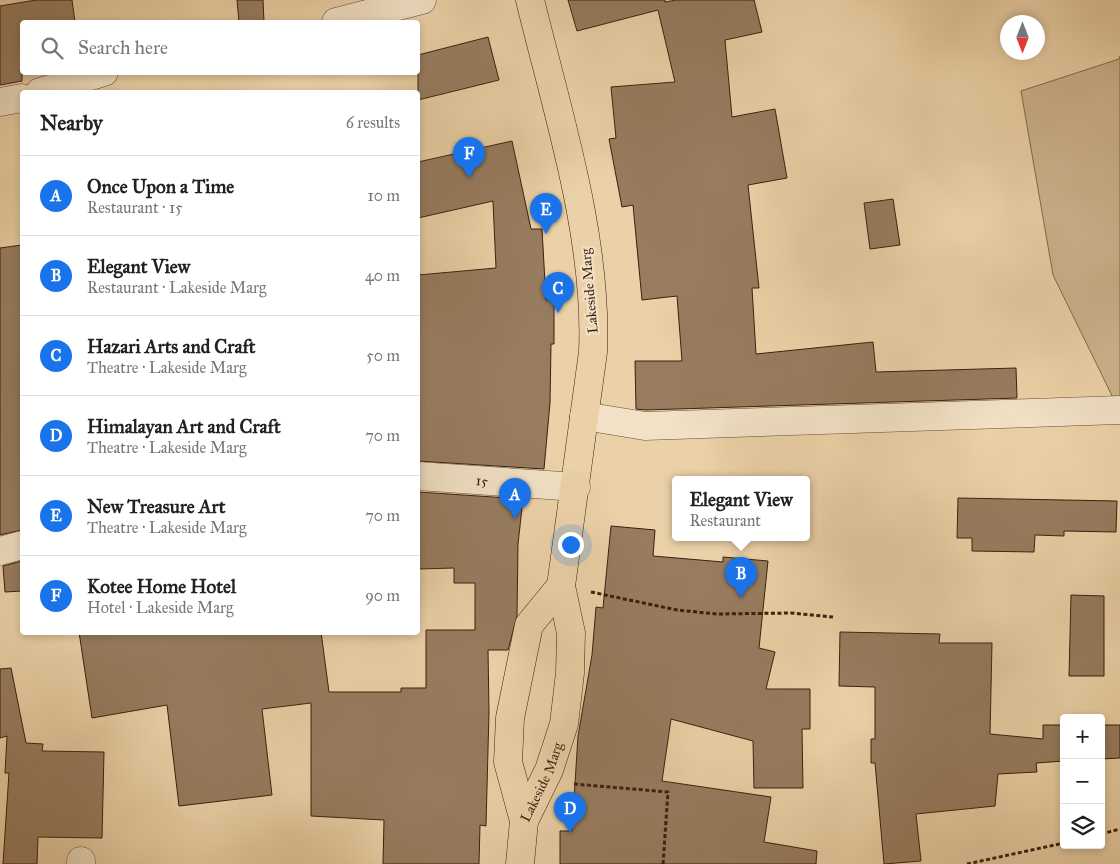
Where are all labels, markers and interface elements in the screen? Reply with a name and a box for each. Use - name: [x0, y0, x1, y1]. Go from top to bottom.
- north arrow: [1000, 15, 1045, 60]
- search box: [20, 20, 420, 75]
- icon: search: [38, 34, 66, 62]
- text: Search here: [78, 36, 168, 59]
- text: Nearby: [40, 110, 103, 136]
- text: 6 results: [346, 113, 400, 132]
- pin: F: [453, 137, 485, 178]
- text: Once Upon a Time: [87, 175, 234, 198]
- text: A: [51, 186, 61, 205]
- text: 10 m: [368, 186, 400, 205]
- pin: E: [530, 193, 562, 234]
- text: Restaurant · 15: [87, 198, 183, 217]
- street label: Lakeside Marg: [577, 247, 602, 334]
- text: Elegant View: [87, 255, 190, 278]
- text: B: [51, 266, 61, 285]
- text: 40 m: [365, 266, 400, 285]
- pin: C: [542, 272, 574, 313]
- text: Restaurant · Lakeside Marg: [87, 278, 267, 297]
- text: Hazari Arts and Craft: [87, 335, 256, 358]
- text: C: [51, 346, 61, 365]
- text: 50 m: [366, 346, 400, 365]
- text: Theatre · Lakeside Marg: [87, 358, 246, 377]
- text: Himalayan Art and Craft: [87, 415, 281, 438]
- text: D: [50, 426, 62, 445]
- text: 70 m: [365, 426, 400, 445]
- text: Theatre · Lakeside Marg: [87, 438, 246, 457]
- street label: 15: [475, 472, 489, 490]
- popup: [672, 476, 810, 541]
- pin: A: [499, 478, 531, 519]
- text: Elegant View: [689, 488, 793, 511]
- text: New Treasure Art: [87, 495, 225, 518]
- text: E: [50, 506, 62, 525]
- text: 70 m: [365, 506, 400, 525]
- text: Restaurant: [689, 511, 761, 530]
- text: Theatre · Lakeside Marg: [87, 518, 246, 537]
- your location: [558, 532, 584, 558]
- pin: B: [725, 557, 757, 598]
- text: Kotee Home Hotel: [87, 575, 236, 598]
- text: F: [51, 586, 61, 605]
- text: 90 m: [365, 586, 400, 605]
- text: Hotel · Lakeside Marg: [87, 598, 233, 617]
- map controls: [1060, 714, 1105, 849]
- button: +: [1060, 714, 1105, 759]
- street label: Lakeside Marg: [517, 740, 567, 825]
- button: −: [1060, 759, 1105, 804]
- pin: D: [554, 792, 586, 833]
- button: layers: [1060, 804, 1105, 849]

